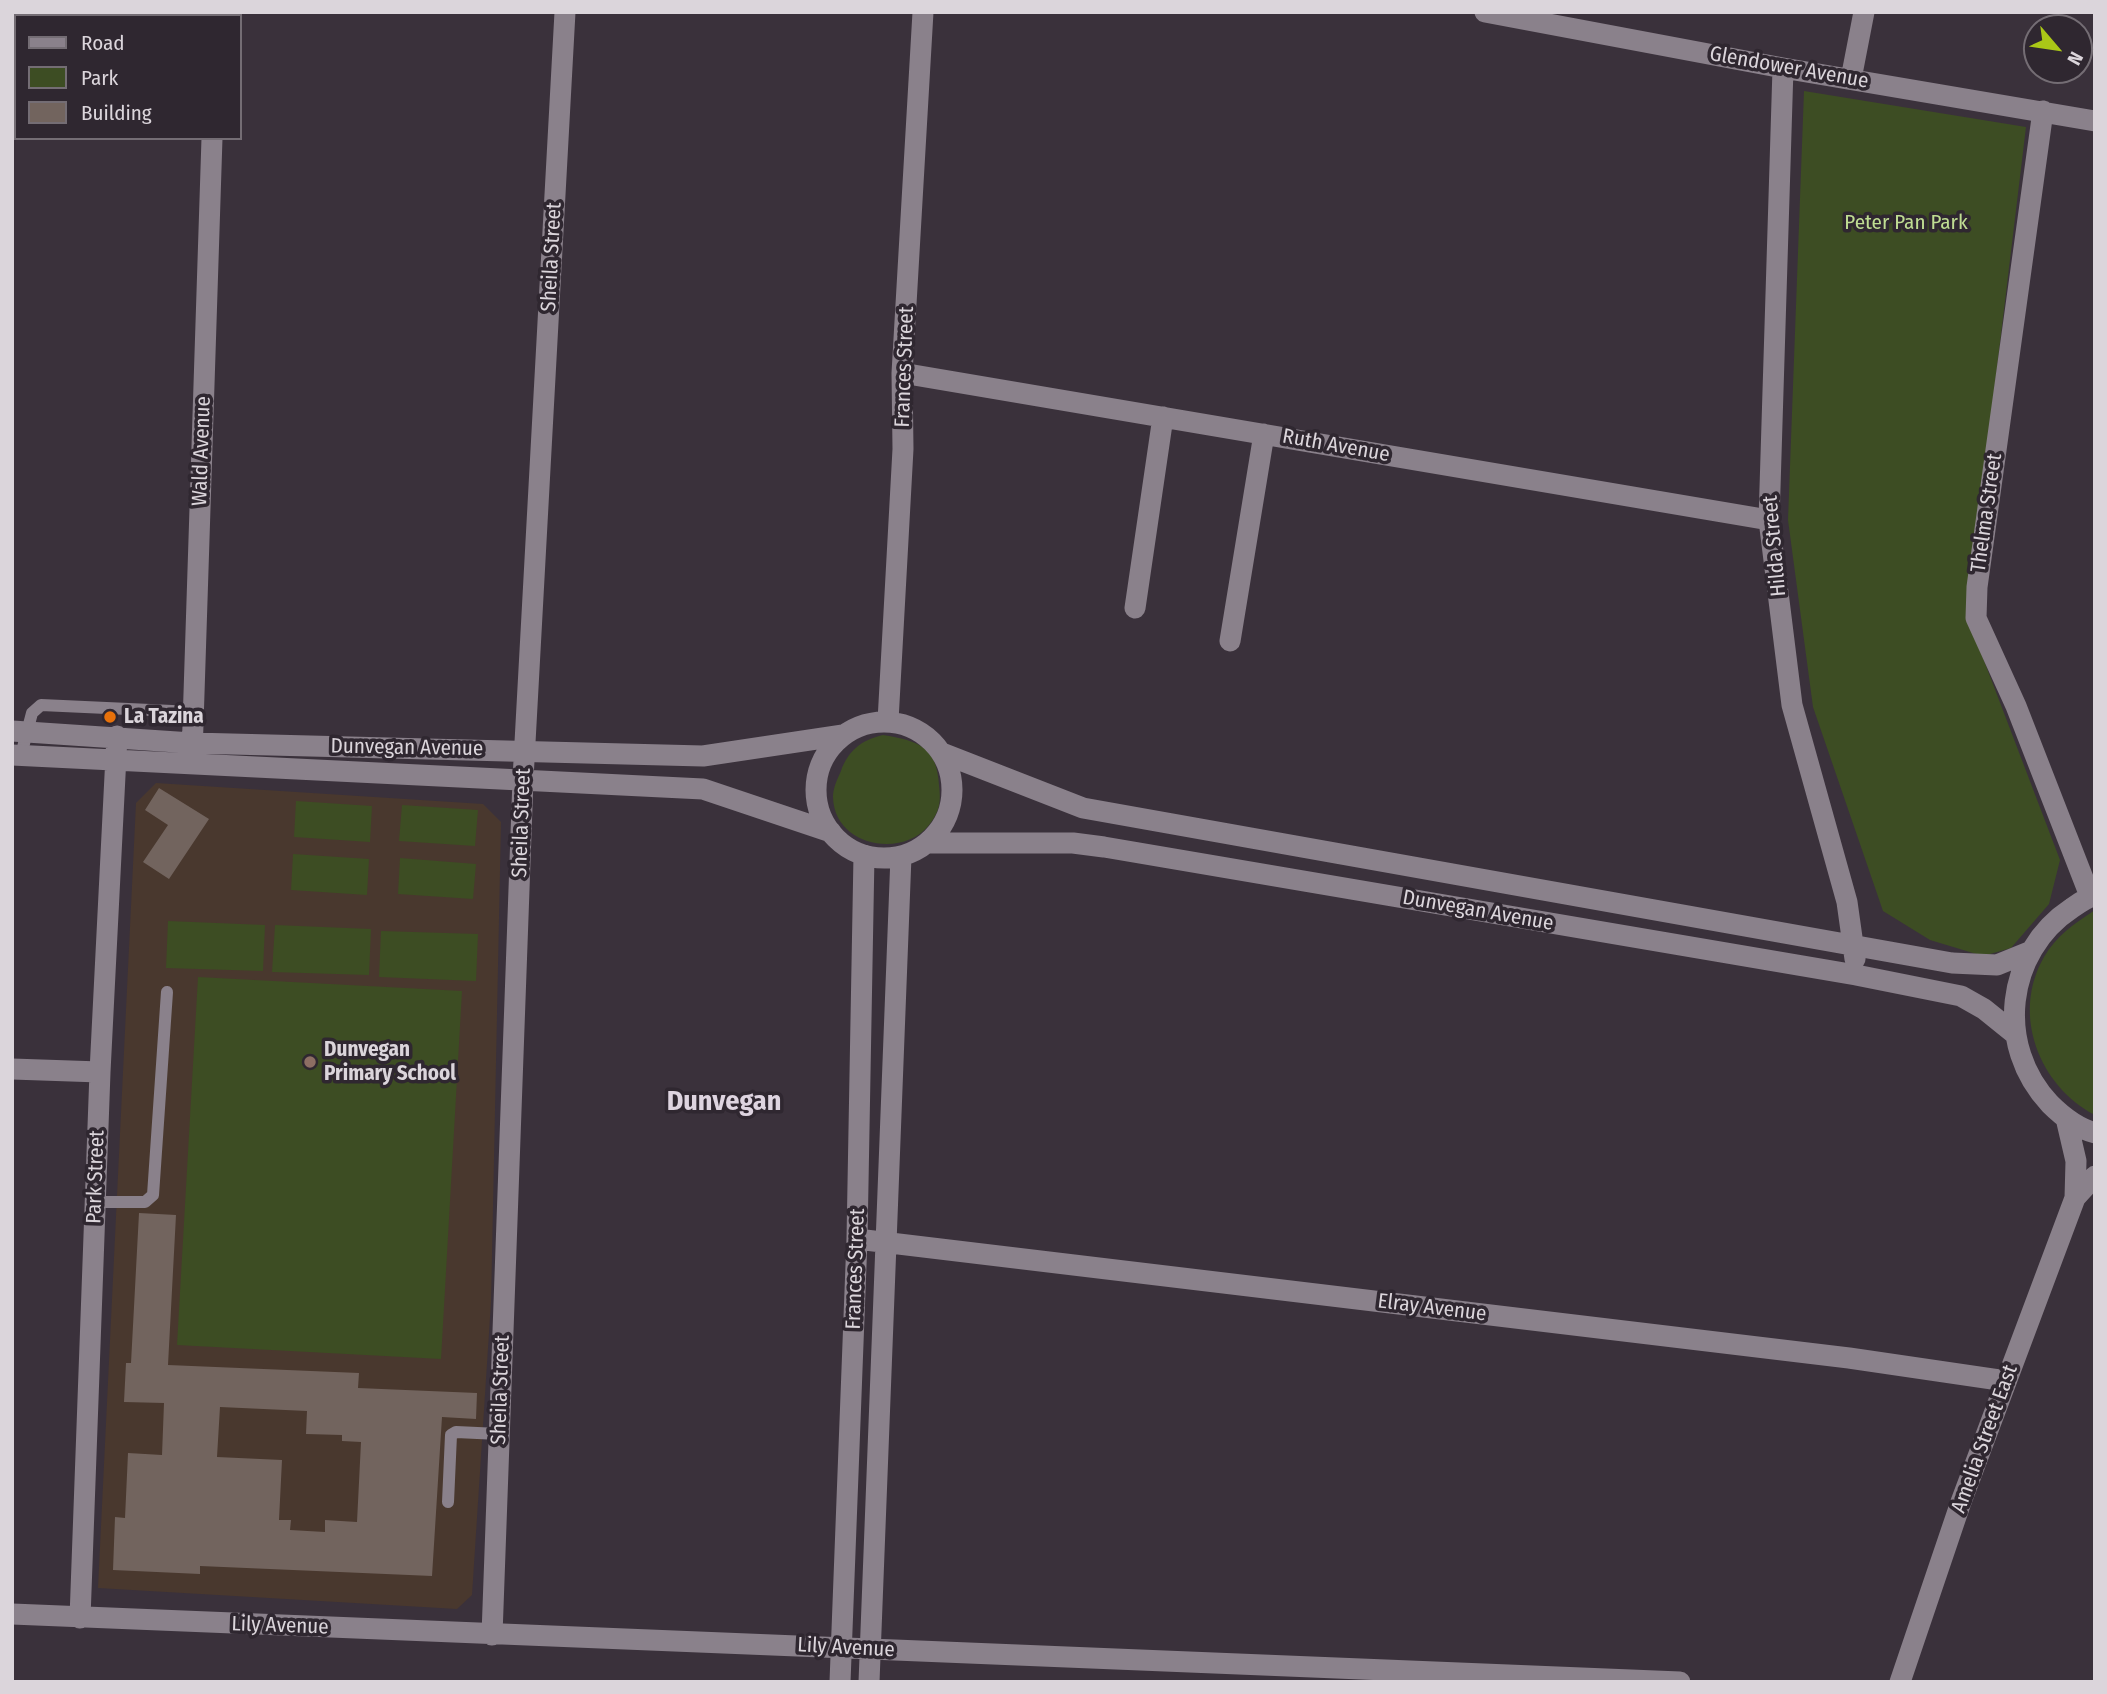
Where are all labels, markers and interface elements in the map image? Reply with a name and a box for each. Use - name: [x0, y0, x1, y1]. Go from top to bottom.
- legend: [14, 14, 242, 140]
- north arrow: [2023, 14, 2093, 84]
- text: Road: [81, 30, 125, 56]
- street label: Glendower Avenue: [1708, 42, 1870, 94]
- text: N: [2062, 48, 2088, 69]
- text: Park: [81, 65, 118, 91]
- text: Building: [81, 100, 152, 126]
- street label: Sheila Street: [537, 202, 567, 312]
- park label: Peter Pan Park: [1844, 210, 1968, 236]
- street label: Frances Street: [890, 306, 920, 428]
- street label: Wald Avenue: [187, 396, 217, 506]
- street label: Ruth Avenue: [1280, 424, 1392, 468]
- street label: Thelma Street: [1966, 452, 2008, 574]
- street label: Hilda Street: [1758, 494, 1792, 598]
- place label: La Tazina: [124, 704, 204, 730]
- marker: La Tazina: [102, 709, 118, 725]
- street label: Dunvegan Avenue: [330, 734, 484, 762]
- street label: Sheila Street: [507, 768, 537, 878]
- street label: Dunvegan Avenue: [1401, 885, 1555, 937]
- place label: Dunvegan Primary School: [324, 1037, 456, 1087]
- marker: Dunvegan Primary School: [302, 1054, 318, 1070]
- district label: Dunvegan: [667, 1085, 781, 1119]
- street label: Park Street: [82, 1130, 110, 1224]
- street label: Frances Street: [841, 1208, 871, 1330]
- street label: Elray Avenue: [1376, 1289, 1488, 1327]
- street label: Sheila Street: [486, 1335, 516, 1445]
- street label: Amelia Street East: [1947, 1361, 2023, 1517]
- street label: Lily Avenue: [231, 1612, 329, 1640]
- street label: Lily Avenue: [797, 1633, 895, 1663]

